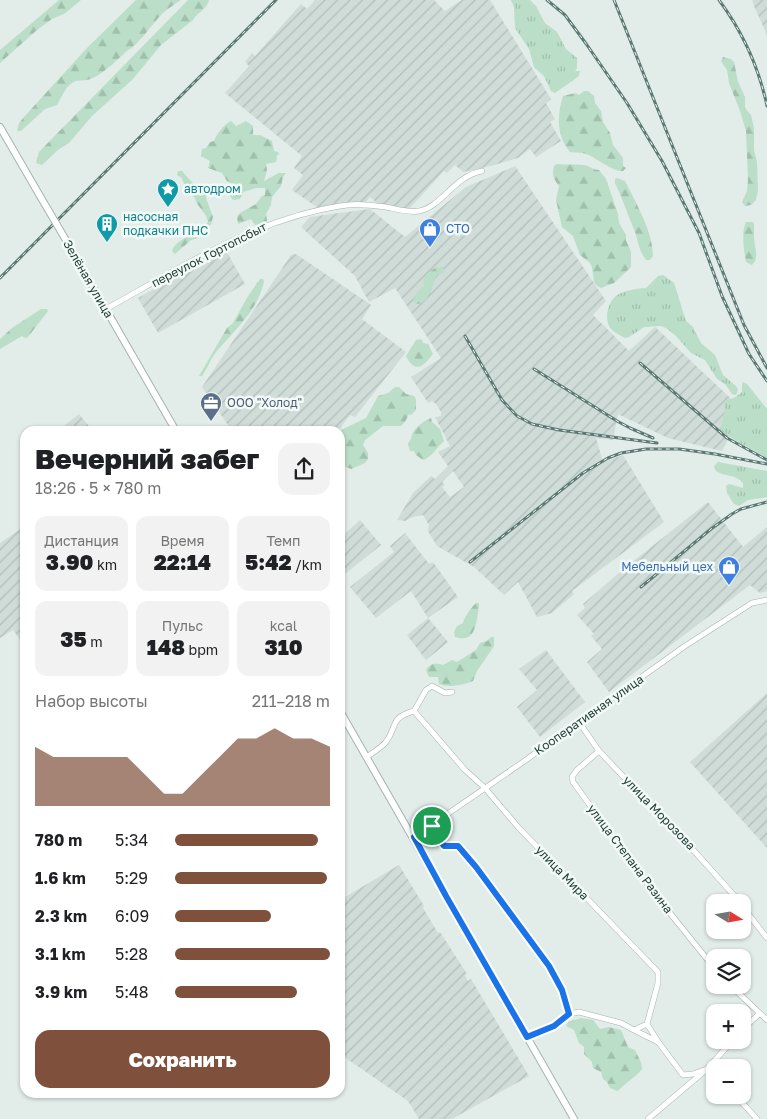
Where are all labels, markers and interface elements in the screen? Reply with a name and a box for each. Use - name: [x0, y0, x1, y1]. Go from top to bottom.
- place icon: автодром: [156, 177, 180, 208]
- place label: автодром: [184, 181, 241, 196]
- place label: насосная подкачки ПНС: [123, 209, 208, 238]
- building icon: насосная подкачки ПНС: [95, 212, 119, 243]
- shop icon: СТО: [418, 217, 442, 248]
- street label: переулок Гортопсбыт: [149, 219, 269, 290]
- place label: СТО: [446, 221, 470, 236]
- street label: Зелёная улица: [60, 237, 117, 320]
- office icon: ООО "Холод": [199, 391, 223, 422]
- place label: ООО "Холод": [227, 395, 302, 410]
- text: Вечерний забег: [35, 442, 259, 475]
- button: share: [278, 443, 330, 495]
- text: 18:26 · 5 × 780 m: [35, 478, 161, 498]
- text: Дистанция: [44, 532, 119, 549]
- text: Время: [160, 532, 205, 549]
- text: Темп: [266, 532, 301, 549]
- text: 3.90: [46, 549, 93, 575]
- text: 22:14: [154, 549, 211, 575]
- text: 5:42: [245, 549, 291, 575]
- shop icon: Мебельный цех: [717, 555, 741, 586]
- text: km: [93, 556, 117, 573]
- text: /km: [291, 556, 322, 573]
- place label: Мебельный цех: [621, 559, 713, 574]
- text: Пульс: [162, 617, 203, 634]
- text: kcal: [270, 617, 297, 634]
- text: 35: [60, 626, 87, 652]
- text: m: [87, 633, 103, 650]
- text: 148: [147, 634, 185, 660]
- text: 310: [264, 634, 303, 660]
- text: bpm: [185, 641, 218, 658]
- street label: Кооперативная улица: [531, 671, 646, 758]
- text: Набор высоты: [35, 691, 148, 711]
- text: 211–218 m: [252, 691, 330, 711]
- street label: улица Морозова: [620, 772, 699, 853]
- street label: улица Степана Разина: [585, 801, 676, 916]
- pin: [411, 805, 453, 847]
- icon: arrive: [418, 812, 446, 840]
- text: 780 m: [35, 830, 82, 850]
- text: 5:34: [115, 830, 148, 850]
- street label: улица Мира: [533, 842, 592, 903]
- text: 1.6 km: [35, 868, 86, 888]
- text: 5:29: [115, 868, 148, 888]
- north arrow: [706, 894, 751, 939]
- map controls: [706, 894, 751, 1104]
- text: 2.3 km: [35, 906, 87, 926]
- text: 6:09: [115, 906, 149, 926]
- text: 3.1 km: [35, 944, 85, 964]
- text: 5:28: [115, 944, 148, 964]
- button: layers: [706, 949, 751, 994]
- text: 3.9 km: [35, 982, 87, 1002]
- text: 5:48: [115, 982, 149, 1002]
- button: +: [706, 1004, 751, 1049]
- button: Сохранить: [35, 1030, 330, 1088]
- button: −: [706, 1059, 751, 1104]

